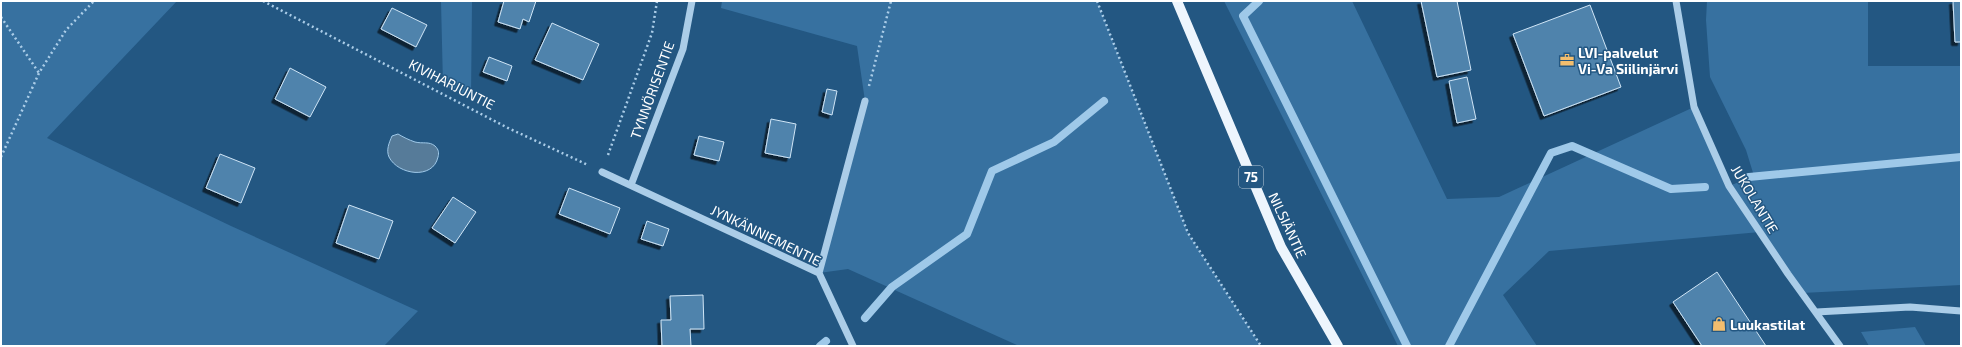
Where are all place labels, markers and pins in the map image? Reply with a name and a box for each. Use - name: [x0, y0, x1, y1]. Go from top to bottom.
- place label: LVI-palvelut Vi-Va Siilinjärvi: [1578, 44, 1678, 77]
- office icon: LVI-palvelut Vi-Va Siilinjärvi: [1559, 52, 1575, 68]
- shop icon: Luukastilat: [1711, 316, 1727, 332]
- place label: Luukastilat: [1730, 316, 1806, 333]

